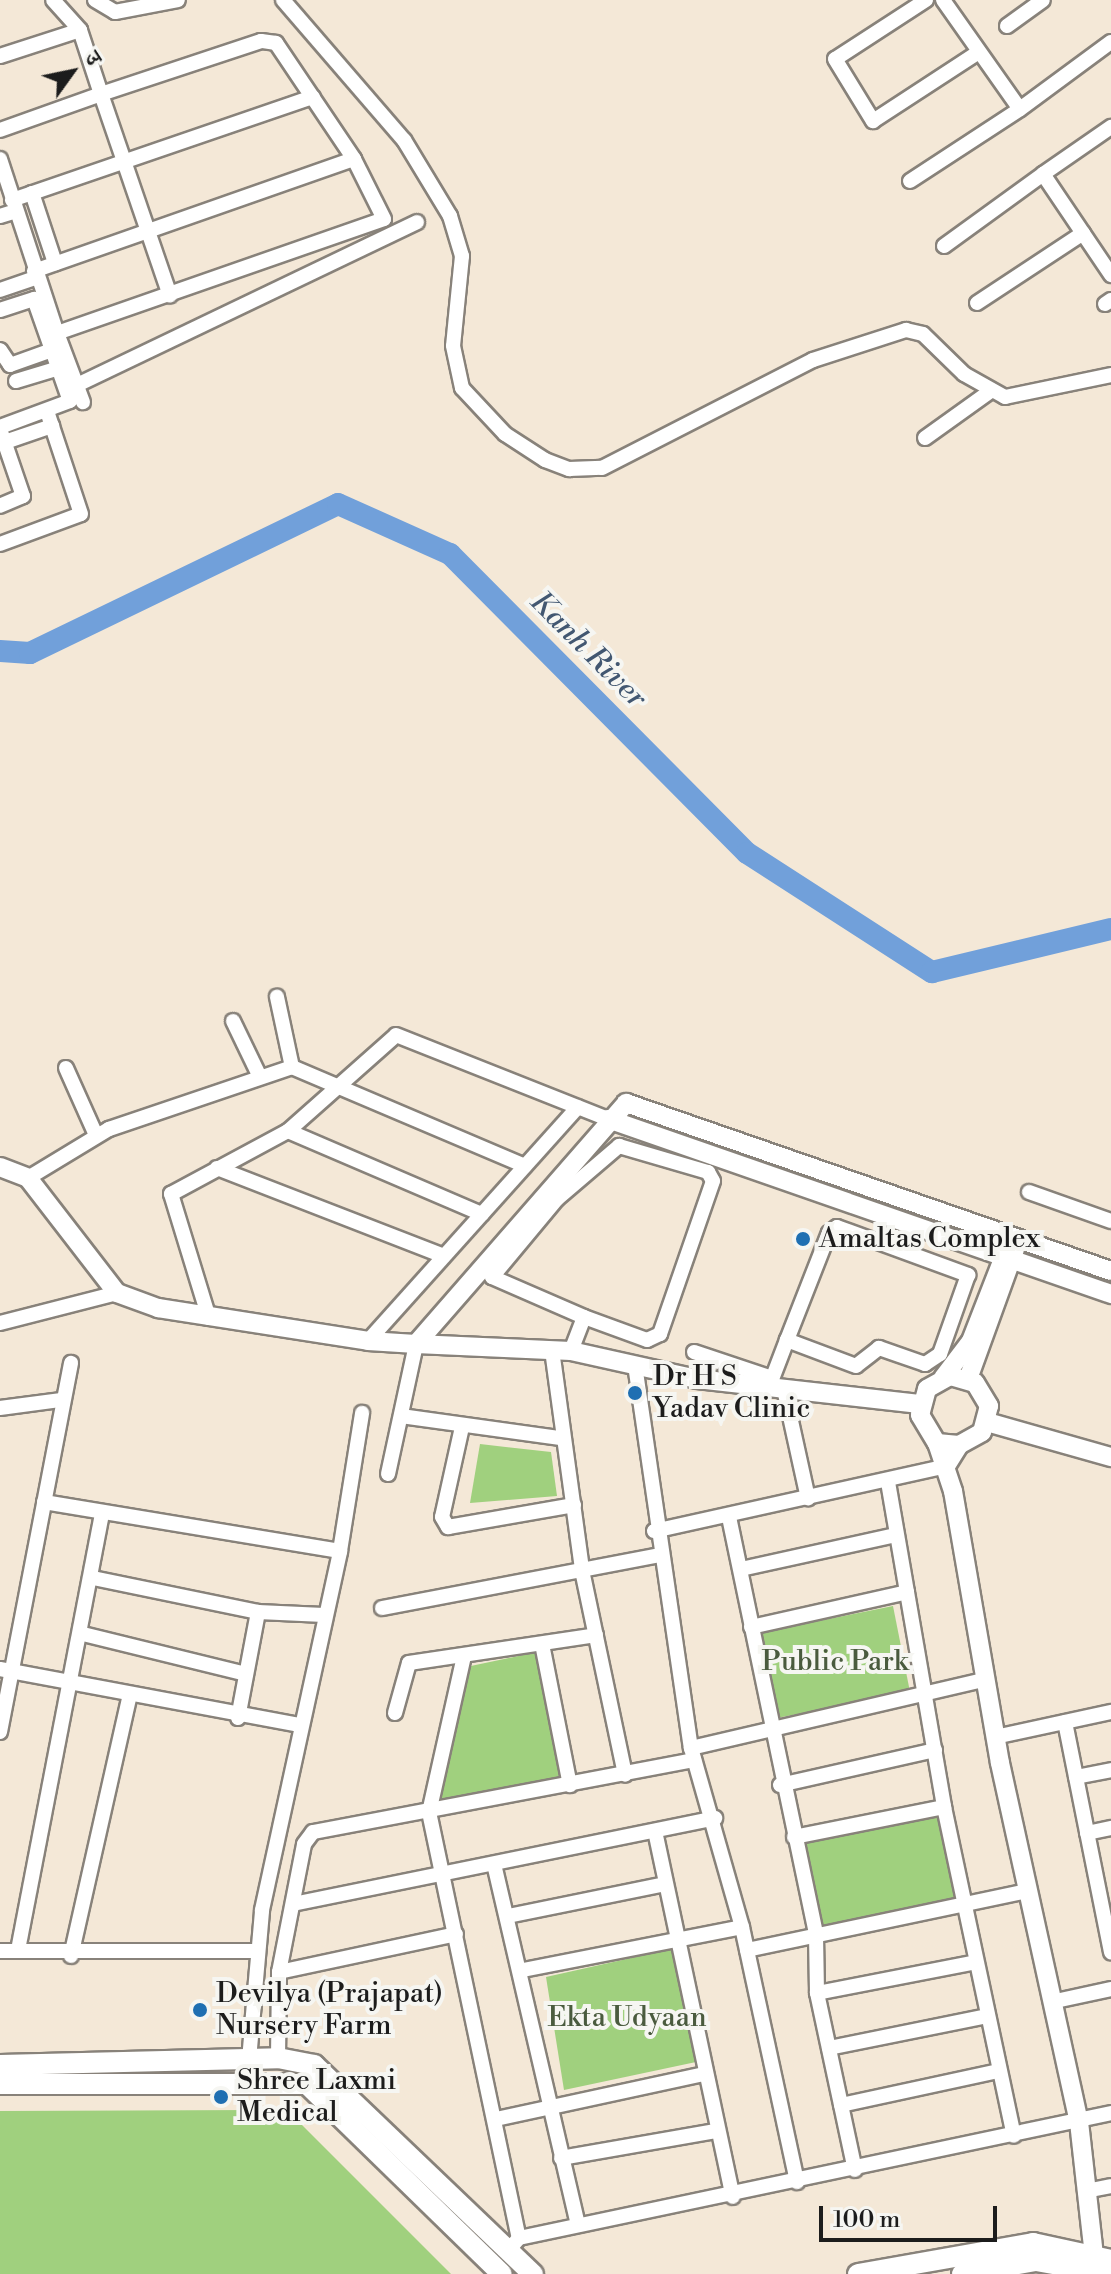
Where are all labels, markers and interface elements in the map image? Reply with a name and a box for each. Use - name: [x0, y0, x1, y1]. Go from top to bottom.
- north arrow: [32, 32, 112, 112]
- text: उ: [78, 47, 107, 71]
- water label: Kanh River: [522, 584, 654, 716]
- place label: Amaltas Complex: [819, 1222, 1040, 1256]
- marker: Amaltas Complex: [794, 1230, 812, 1248]
- place label: Dr H S Yadav Clinic: [653, 1360, 810, 1426]
- marker: Dr H S Yadav Clinic: [624, 1382, 646, 1404]
- park label: Public Park: [762, 1645, 908, 1679]
- place label: Devilya (Prajapat) Nursery Farm: [216, 1977, 443, 2043]
- marker: Devilya (Prajapat) Nursery Farm: [191, 2001, 209, 2019]
- park label: Ekta Udyaan: [547, 2001, 707, 2035]
- place label: Shree Laxmi Medical: [237, 2064, 396, 2130]
- marker: Shree Laxmi Medical: [212, 2088, 230, 2106]
- scale bar: [823, 2190, 1001, 2240]
- text: 100 m: [833, 2205, 900, 2235]

